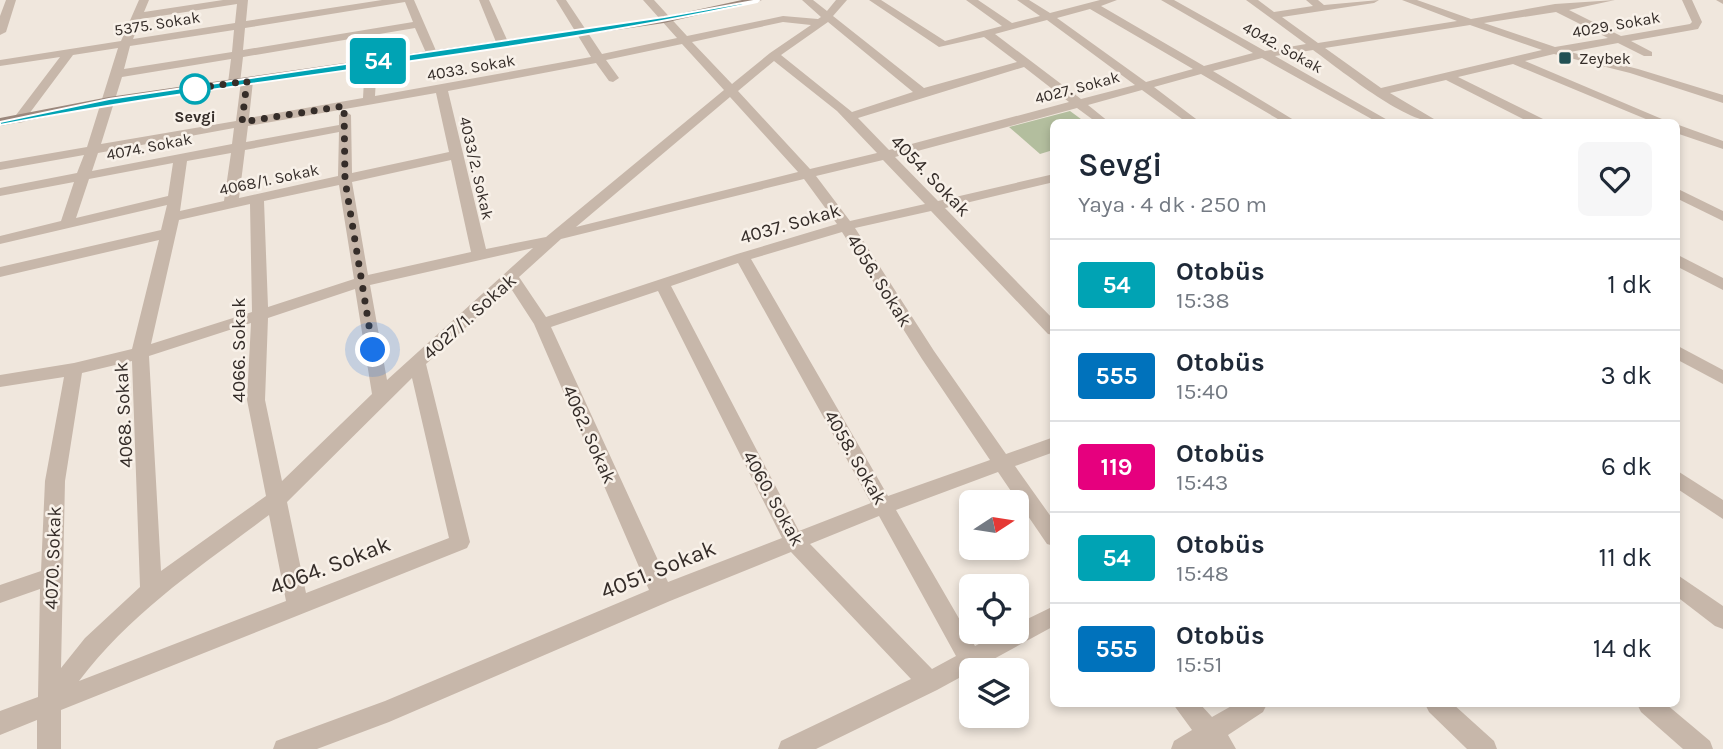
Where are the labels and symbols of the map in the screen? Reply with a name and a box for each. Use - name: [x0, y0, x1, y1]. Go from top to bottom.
- street label: 5375. Sokak: [113, 7, 201, 40]
- street label: 4029. Sokak: [1571, 7, 1662, 42]
- street label: 4042. Sokak: [1239, 18, 1326, 77]
- line badge: 54: [346, 38, 410, 84]
- place label: Zeybek: [1579, 49, 1631, 68]
- street label: 4033. Sokak: [425, 50, 517, 85]
- marker: Zeybek: [1557, 50, 1573, 66]
- street label: 4027. Sokak: [1033, 67, 1122, 108]
- marker: Sevgi: [180, 74, 210, 104]
- place label: Sevgi: [174, 107, 216, 126]
- street label: 4033/2. Sokak: [455, 115, 498, 222]
- street label: 4074. Sokak: [105, 129, 194, 164]
- street label: 4054. Sokak: [886, 130, 975, 221]
- street label: 4068/1. Sokak: [217, 160, 321, 199]
- street label: 4037. Sokak: [737, 199, 843, 249]
- street label: 4056. Sokak: [842, 230, 916, 331]
- street label: 4027/1. Sokak: [418, 269, 521, 364]
- street label: 4066. Sokak: [228, 297, 250, 403]
- your location: [355, 332, 390, 367]
- street label: 4068. Sokak: [110, 361, 138, 468]
- street label: 4062. Sokak: [558, 382, 621, 487]
- street label: 4058. Sokak: [819, 406, 891, 509]
- street label: 4060. Sokak: [738, 447, 809, 550]
- north arrow: [959, 490, 1029, 560]
- street label: 4070. Sokak: [40, 506, 66, 610]
- street label: 4064. Sokak: [266, 530, 394, 601]
- street label: 4051. Sokak: [597, 534, 720, 605]

